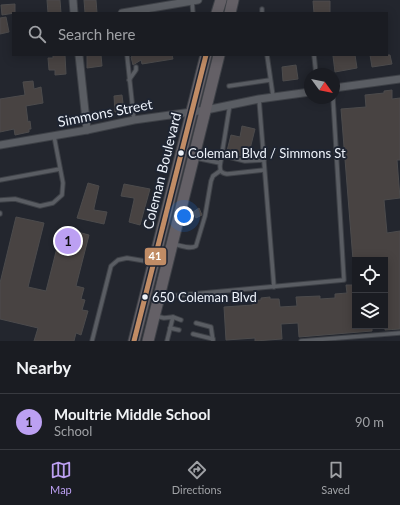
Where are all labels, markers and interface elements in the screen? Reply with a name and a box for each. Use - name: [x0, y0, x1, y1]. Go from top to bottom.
- search box: [12, 12, 388, 56]
- icon: search: [26, 23, 48, 45]
- text: Search here: [58, 25, 135, 43]
- north arrow: [304, 68, 340, 104]
- street label: Simmons Street: [56, 95, 154, 130]
- street label: Coleman Boulevard: [139, 111, 184, 231]
- place label: Coleman Blvd / Simmons St: [188, 145, 346, 161]
- marker: Coleman Blvd / Simmons St: [176, 148, 186, 158]
- your location: [174, 206, 194, 226]
- pin: 1: [55, 226, 81, 256]
- line badge: 41: [144, 247, 167, 266]
- text: 41: [149, 249, 161, 262]
- map controls: [352, 257, 388, 329]
- button: locate: [352, 257, 388, 293]
- place label: 650 Coleman Blvd: [152, 289, 257, 305]
- marker: 650 Coleman Blvd: [140, 292, 150, 302]
- button: layers: [352, 293, 388, 329]
- text: Nearby: [16, 357, 71, 378]
- text: Moultrie Middle School: [54, 405, 211, 423]
- text: 1: [25, 414, 33, 430]
- text: 90 m: [355, 414, 384, 430]
- text: School: [54, 423, 92, 439]
- tab: Map: [50, 459, 72, 496]
- tab: Directions: [172, 459, 221, 496]
- tab: Saved: [321, 459, 350, 496]

